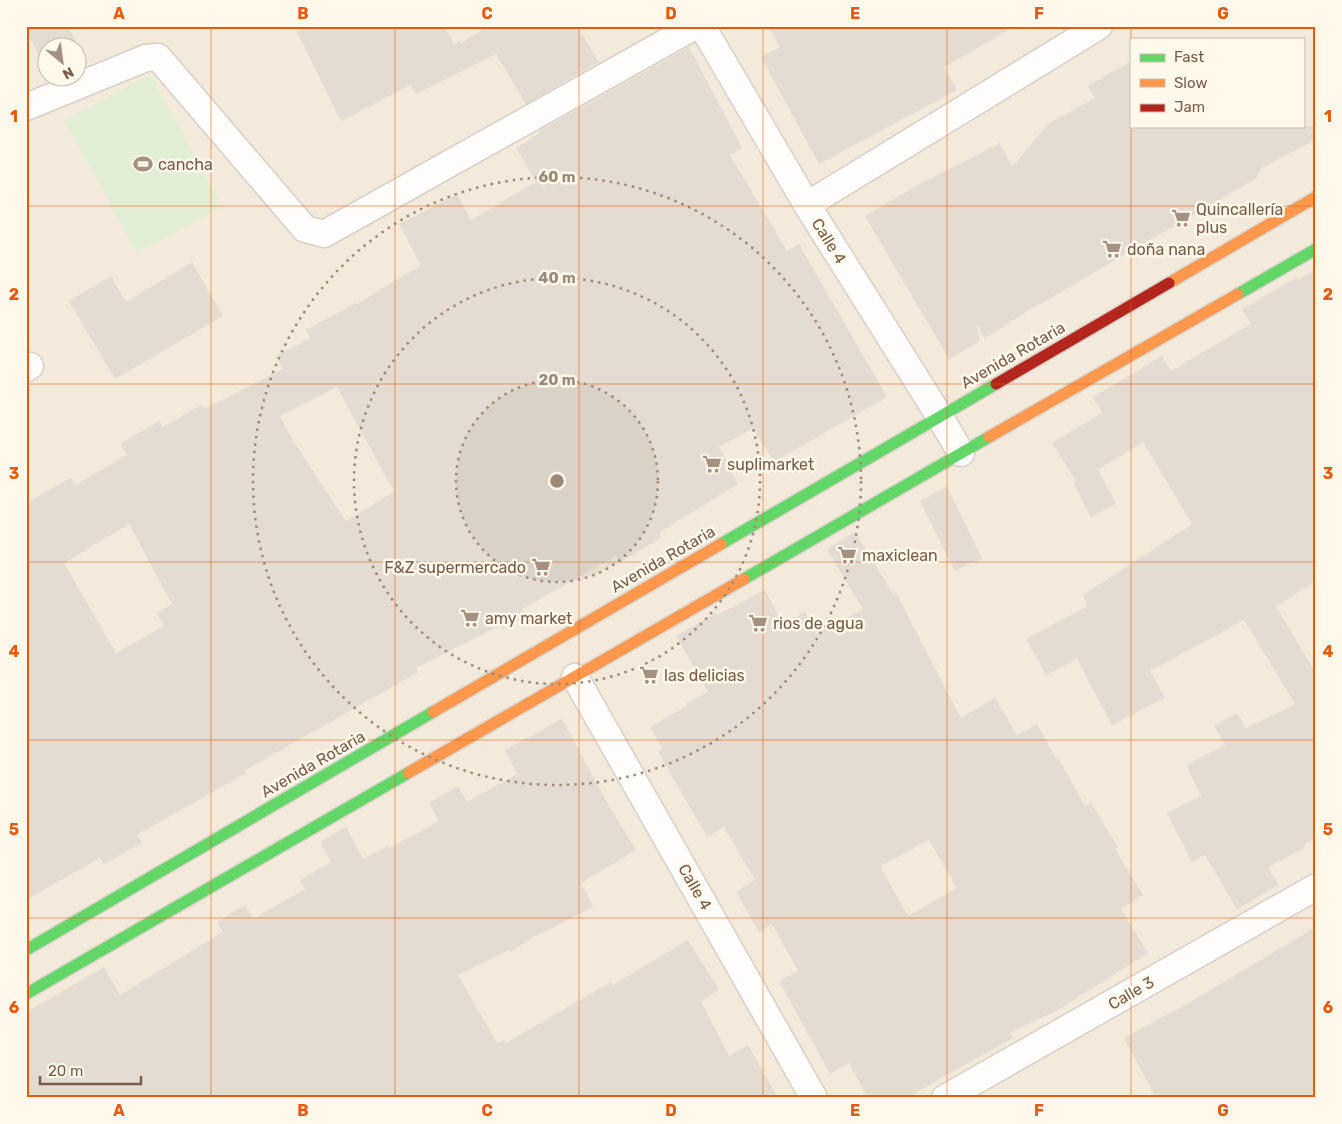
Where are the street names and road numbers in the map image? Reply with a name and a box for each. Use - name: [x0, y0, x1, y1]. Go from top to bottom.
- street label: Calle 4: [808, 215, 850, 267]
- street label: Avenida Rotaria: [958, 318, 1068, 392]
- street label: Avenida Rotaria: [608, 522, 718, 596]
- street label: Avenida Rotaria: [258, 727, 368, 801]
- street label: Calle 4: [674, 861, 716, 913]
- street label: Calle 3: [1105, 972, 1157, 1014]

